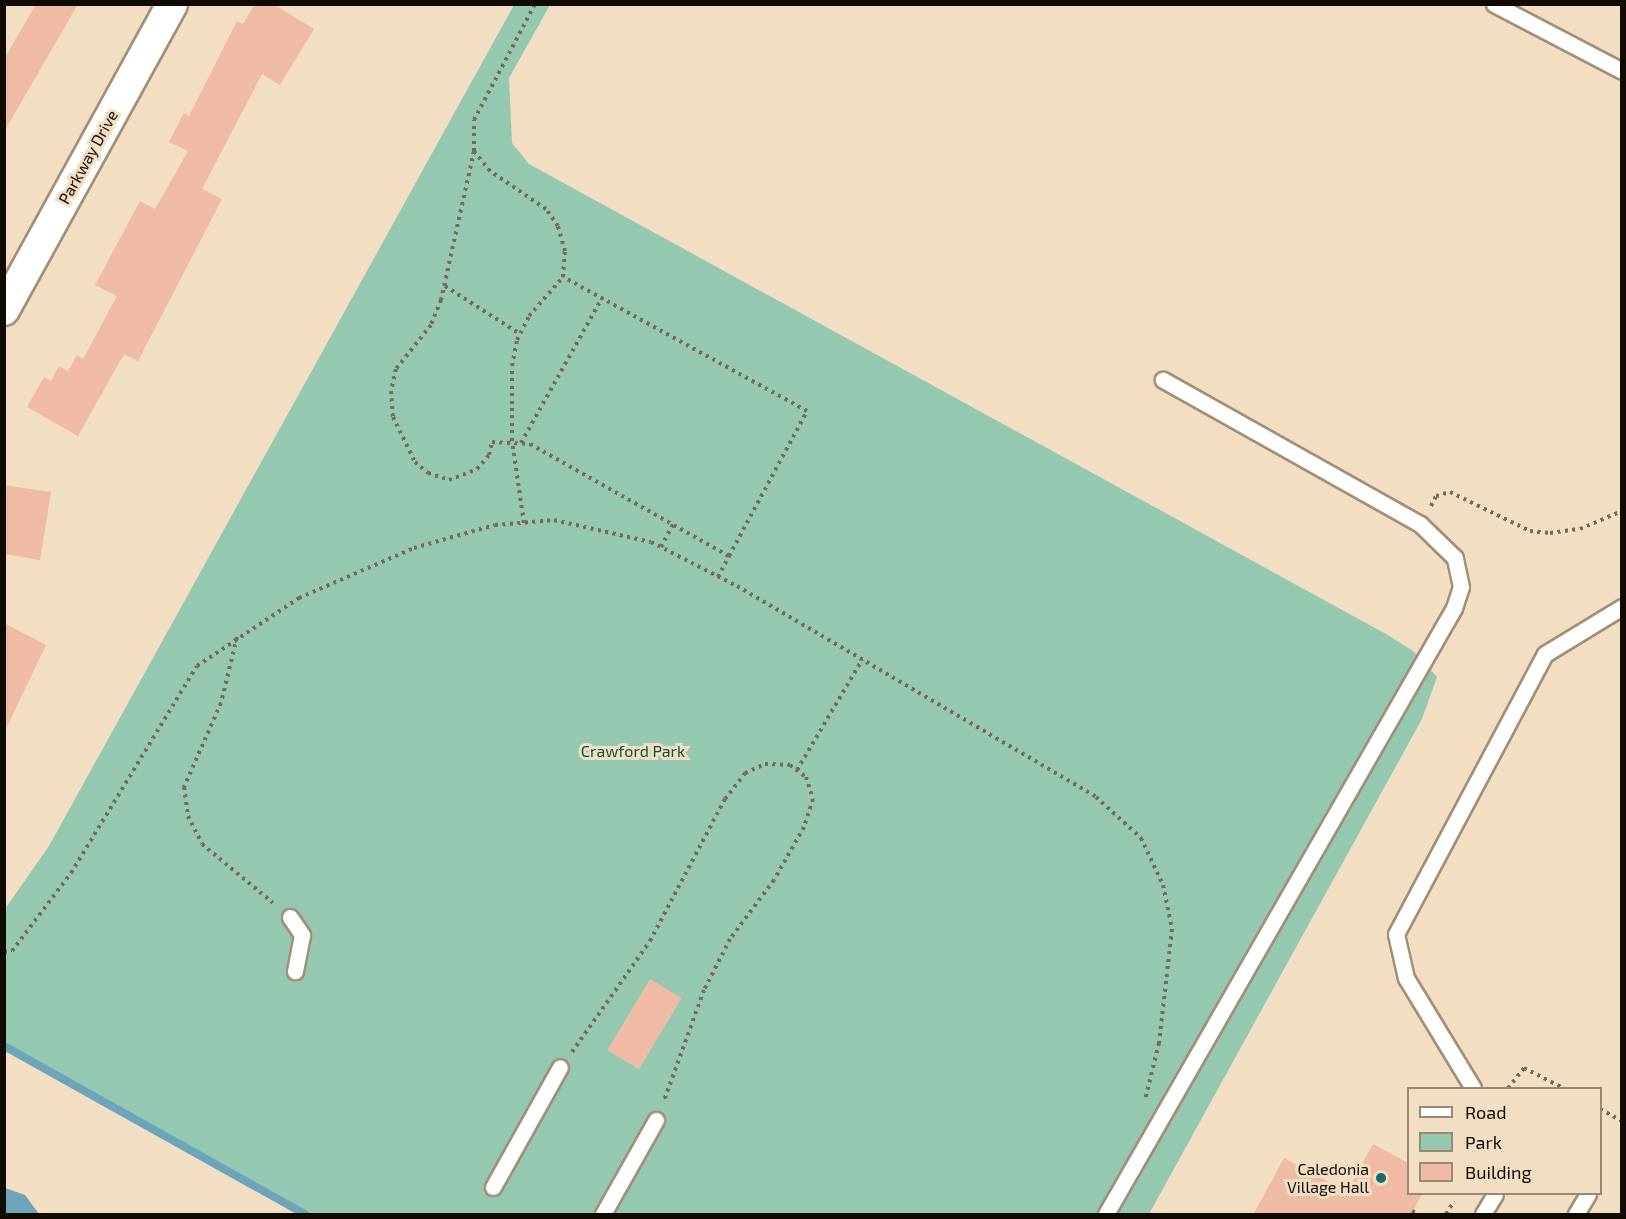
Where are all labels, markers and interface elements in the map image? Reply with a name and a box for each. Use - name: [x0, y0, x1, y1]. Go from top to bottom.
- street label: Parkway Drive: [54, 107, 122, 207]
- park label: Crawford Park: [581, 741, 685, 761]
- legend: [1407, 1087, 1602, 1195]
- text: Road: [1465, 1101, 1506, 1123]
- text: Park: [1465, 1131, 1502, 1153]
- place label: Caledonia Village Hall: [1287, 1159, 1369, 1197]
- text: Building: [1465, 1161, 1532, 1183]
- marker: Caledonia Village Hall: [1374, 1171, 1388, 1185]

